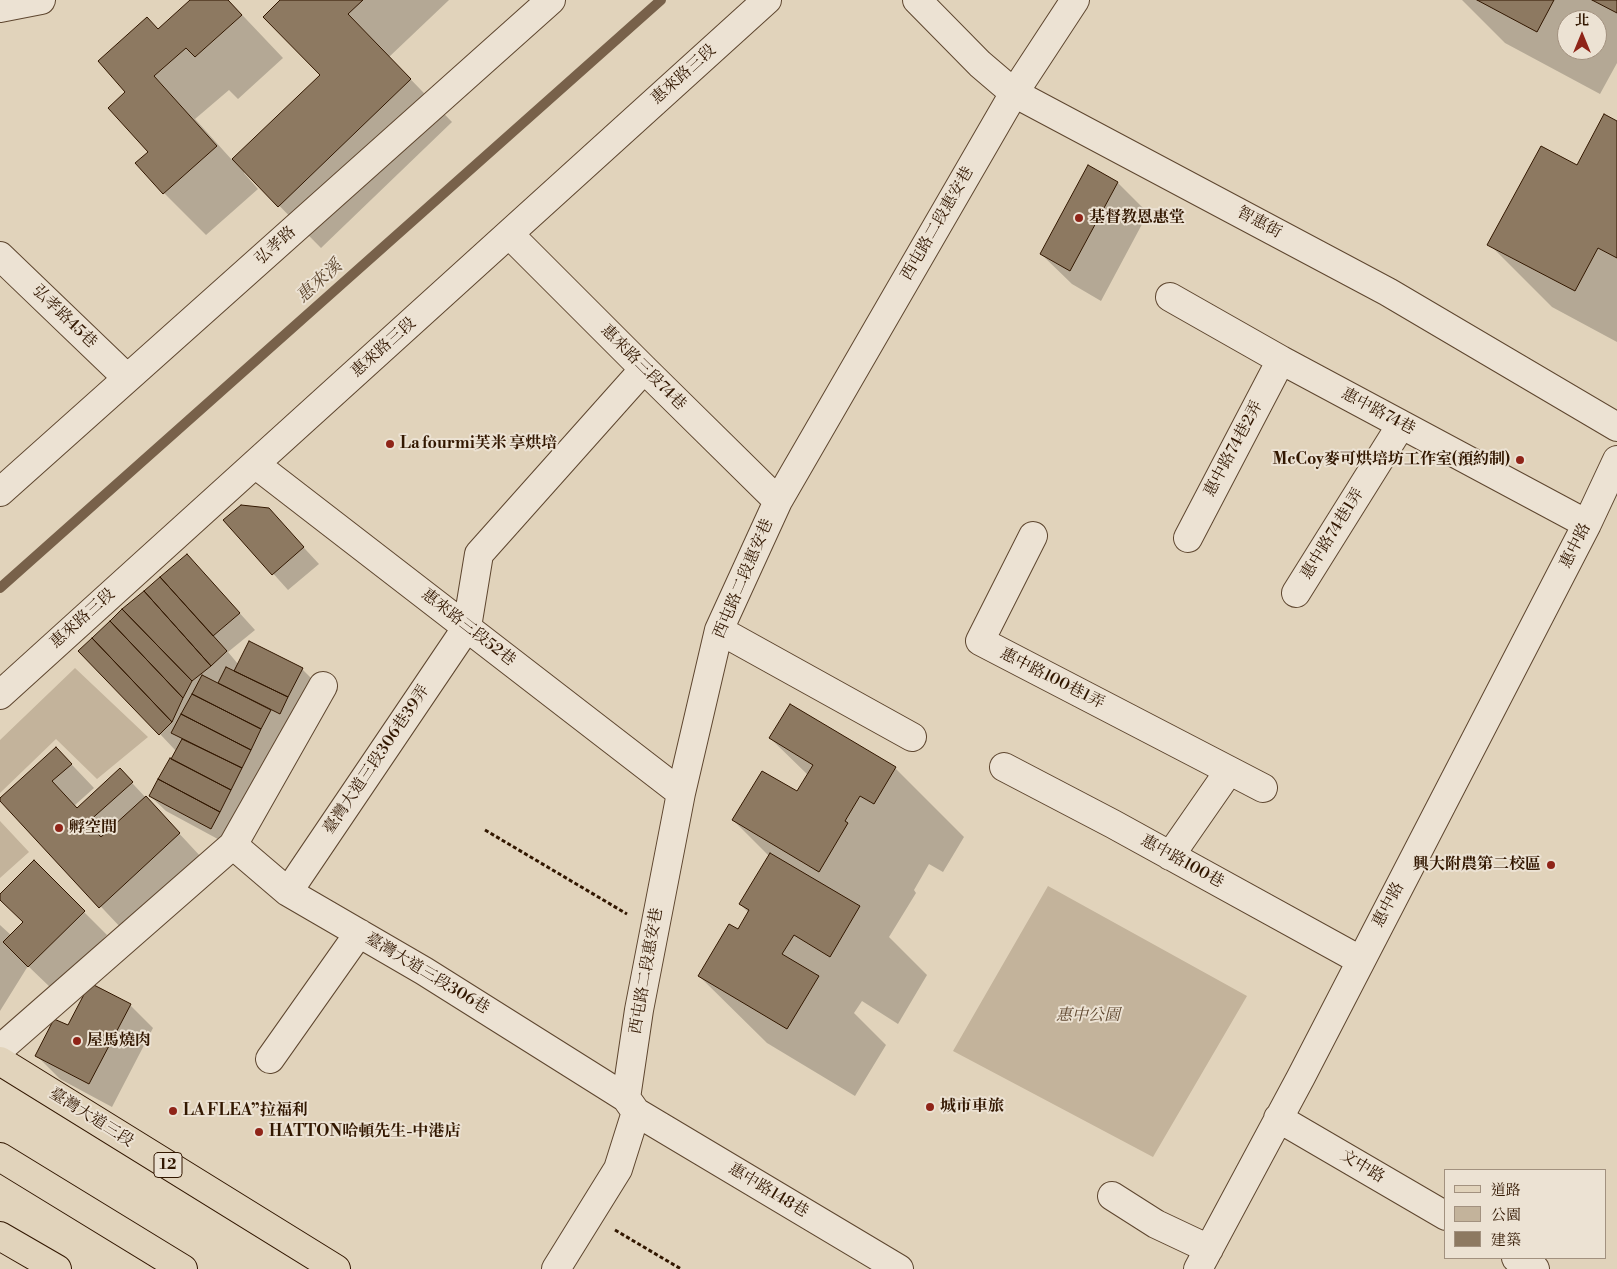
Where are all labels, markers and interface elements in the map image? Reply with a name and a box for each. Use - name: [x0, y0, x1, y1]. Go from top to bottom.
- north arrow: [1557, 10, 1607, 60]
- text: 北: [1575, 12, 1589, 30]
- street label: 惠來路三段: [648, 41, 720, 109]
- street label: 西屯路二段惠安巷: [898, 164, 978, 284]
- street label: 智惠街: [1233, 203, 1285, 243]
- place label: 基督教恩惠堂: [1089, 208, 1185, 228]
- marker: 基督教恩惠堂: [1073, 212, 1085, 224]
- street label: 弘孝路: [252, 223, 300, 269]
- water label: 惠來溪: [293, 256, 347, 308]
- street label: 弘孝路45巷: [28, 281, 100, 353]
- street label: 惠來路三段: [348, 314, 420, 382]
- street label: 惠來路三段74巷: [596, 321, 690, 415]
- street label: 惠中路74巷: [1338, 385, 1418, 439]
- street label: 惠中路74巷2弄: [1201, 398, 1267, 500]
- place label: La fourmi芙米 享烘培: [400, 434, 557, 454]
- marker: La fourmi芙米 享烘培: [384, 438, 396, 450]
- place label: McCoy麥可烘培坊工作室(預約制): [1272, 450, 1510, 470]
- marker: McCoy麥可烘培坊工作室(預約制): [1514, 454, 1526, 466]
- street label: 惠中路74巷1弄: [1297, 485, 1369, 583]
- street label: 西屯路二段惠安巷: [710, 516, 778, 642]
- street label: 惠中路: [1557, 520, 1595, 572]
- street label: 惠來路三段: [47, 585, 119, 653]
- street label: 惠來路三段52巷: [417, 585, 519, 671]
- street label: 惠中路100巷1弄: [997, 644, 1107, 714]
- street label: 臺灣大道三段306巷39弄: [320, 682, 434, 838]
- place label: 孵空間: [69, 818, 117, 838]
- marker: 孵空間: [53, 822, 65, 834]
- street label: 惠中路100巷: [1137, 831, 1227, 893]
- place label: 興大附農第二校區: [1413, 855, 1541, 875]
- marker: 興大附農第二校區: [1545, 859, 1557, 871]
- street label: 惠中路: [1369, 879, 1409, 931]
- street label: 西屯路二段惠安巷: [626, 906, 668, 1036]
- street label: 臺灣大道三段306巷: [362, 929, 492, 1019]
- park label: 惠中公園: [1056, 1006, 1120, 1026]
- place label: 屋馬燒肉: [87, 1031, 151, 1051]
- marker: 屋馬燒肉: [71, 1035, 83, 1047]
- street label: 臺灣大道三段: [45, 1084, 137, 1152]
- place label: 城市車旅: [940, 1097, 1004, 1117]
- place label: LA FLEA”拉福利: [183, 1101, 308, 1121]
- marker: 城市車旅: [924, 1101, 936, 1113]
- marker: LA FLEA”拉福利: [167, 1105, 179, 1117]
- place label: HATTON哈頓先生-中港店: [269, 1122, 460, 1142]
- marker: HATTON哈頓先生-中港店: [253, 1126, 265, 1138]
- street label: 文中路: [1336, 1146, 1388, 1188]
- road number: 12: [154, 1152, 182, 1178]
- street label: 惠中路148巷: [725, 1160, 811, 1222]
- legend: [1444, 1169, 1607, 1259]
- text: 道路: [1491, 1181, 1521, 1200]
- text: 公園: [1491, 1206, 1521, 1225]
- text: 建築: [1491, 1231, 1521, 1250]

